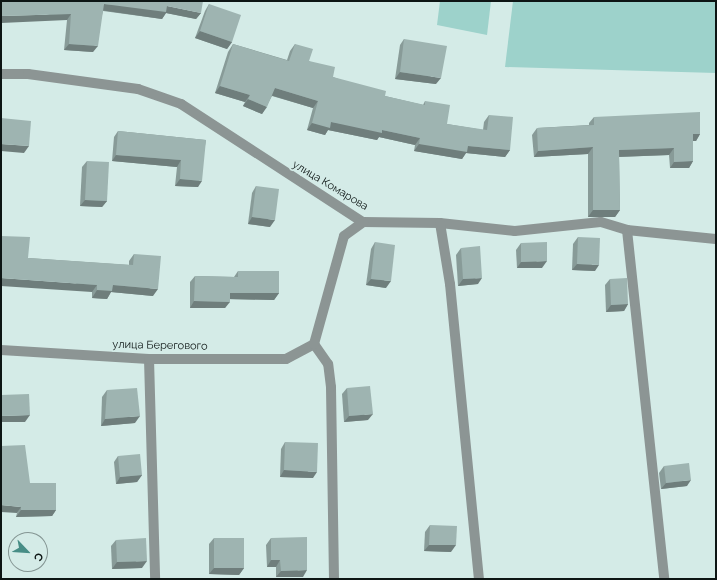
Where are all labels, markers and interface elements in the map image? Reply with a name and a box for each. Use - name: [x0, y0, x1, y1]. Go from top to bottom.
- street label: улица Комарова: [290, 158, 370, 214]
- street label: улица Берегового: [112, 339, 208, 353]
- north arrow: [8, 532, 48, 572]
- text: С: [31, 551, 46, 563]

